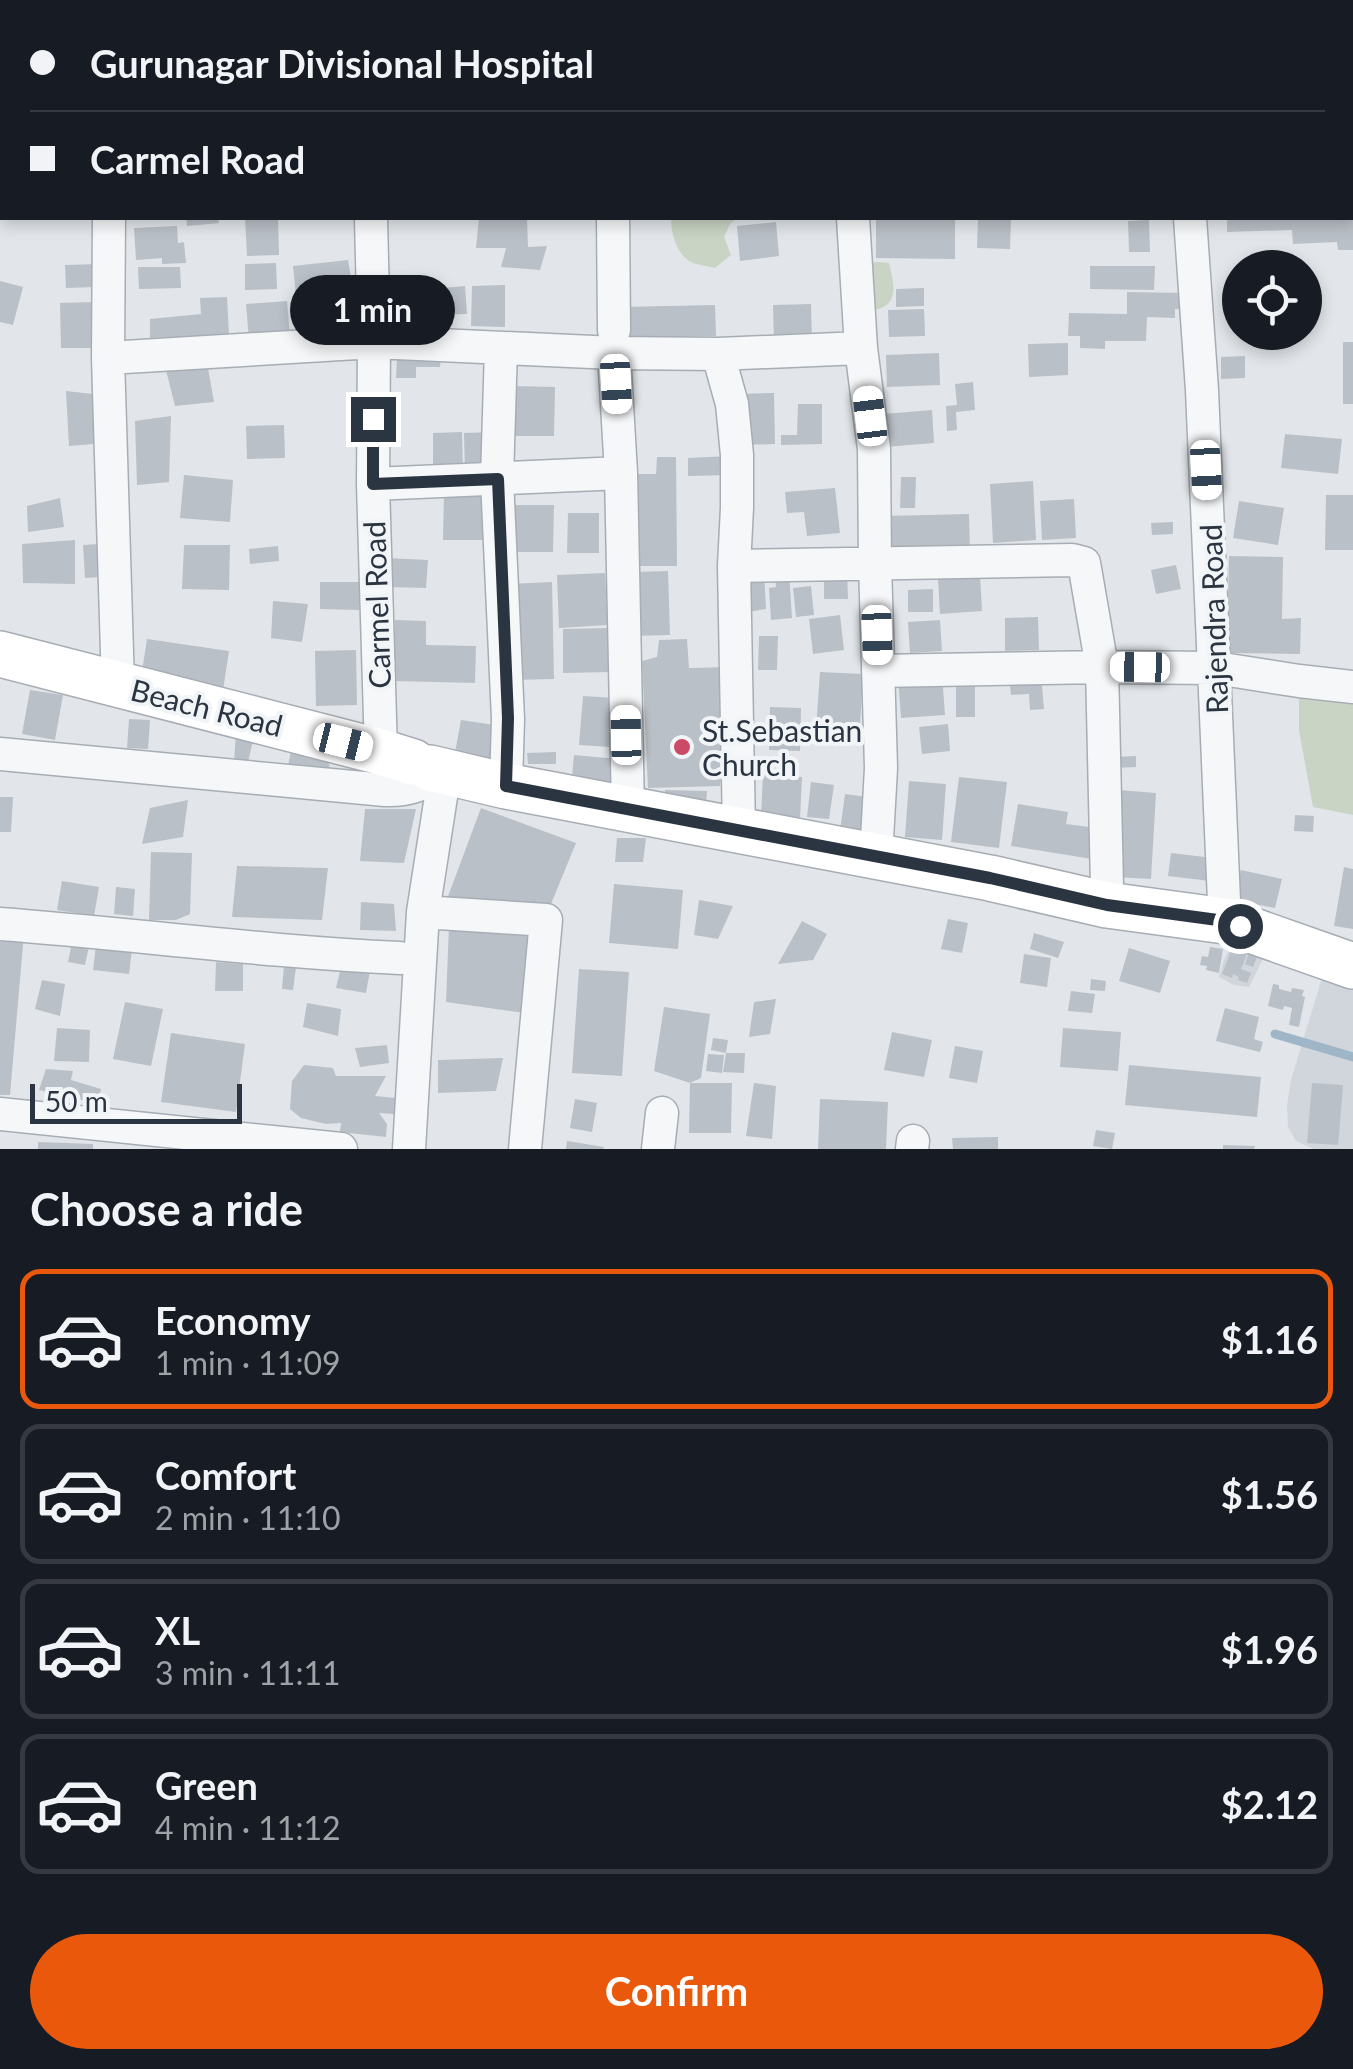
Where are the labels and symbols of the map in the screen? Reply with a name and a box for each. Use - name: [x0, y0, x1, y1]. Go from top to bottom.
- callout: 1 min: [290, 274, 456, 344]
- car: [599, 353, 633, 415]
- car: [851, 384, 889, 448]
- route end: [351, 397, 396, 442]
- car: [1189, 439, 1223, 501]
- street label: Carmel Road: [355, 521, 397, 689]
- street label: Rajendra Road: [1192, 523, 1234, 715]
- car: [861, 604, 893, 666]
- car: [1110, 651, 1170, 683]
- street label: Beach Road: [127, 671, 287, 743]
- car: [610, 705, 642, 765]
- place label: St.Sebastian Church: [702, 712, 862, 782]
- car: [310, 720, 376, 764]
- marker: St.Sebastian Church: [671, 736, 693, 758]
- route start: [1218, 904, 1263, 949]
- scale bar: [30, 1079, 242, 1124]

